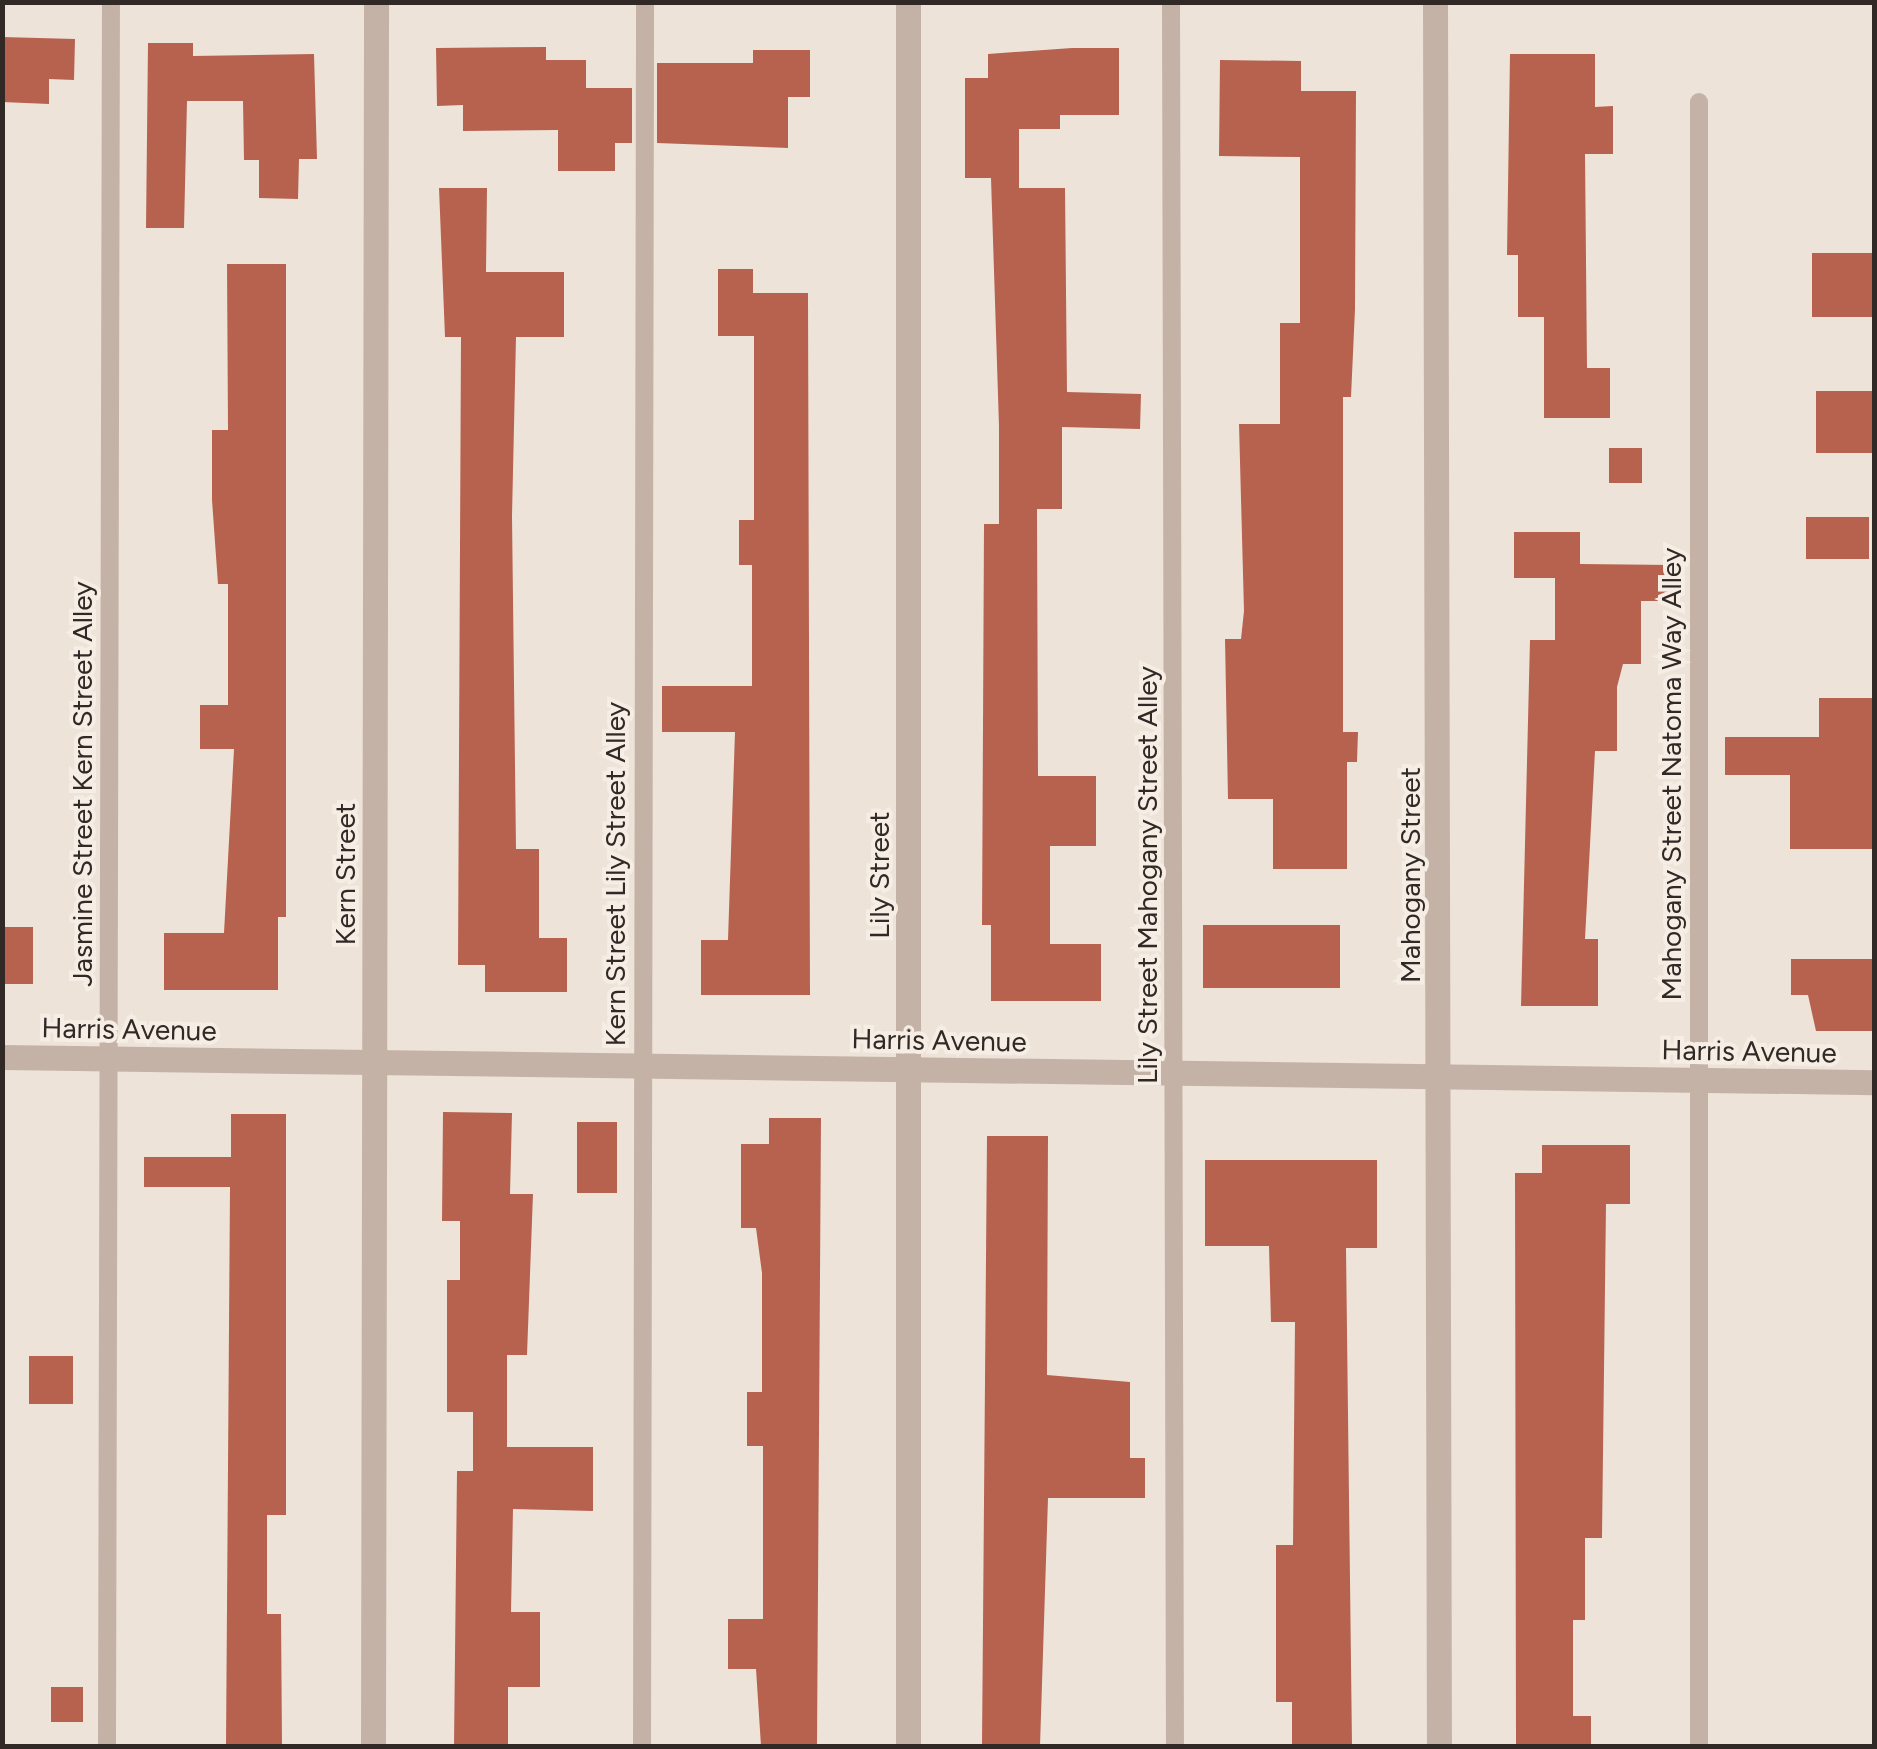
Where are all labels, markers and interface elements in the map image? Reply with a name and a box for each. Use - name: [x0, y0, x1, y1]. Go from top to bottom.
- street label: Mahogany Street Natoma Way Alley: [1654, 547, 1688, 1001]
- street label: Jasmine Street Kern Street Alley: [65, 581, 99, 987]
- street label: Lily Street Mahogany Street Alley: [1130, 666, 1164, 1084]
- street label: Kern Street Lily Street Alley: [598, 702, 632, 1046]
- street label: Mahogany Street: [1393, 767, 1427, 983]
- street label: Kern Street: [328, 803, 362, 945]
- street label: Lily Street: [862, 811, 896, 939]
- street label: Harris Avenue: [41, 1011, 217, 1047]
- street label: Harris Avenue: [851, 1022, 1027, 1058]
- street label: Harris Avenue: [1661, 1033, 1837, 1069]

